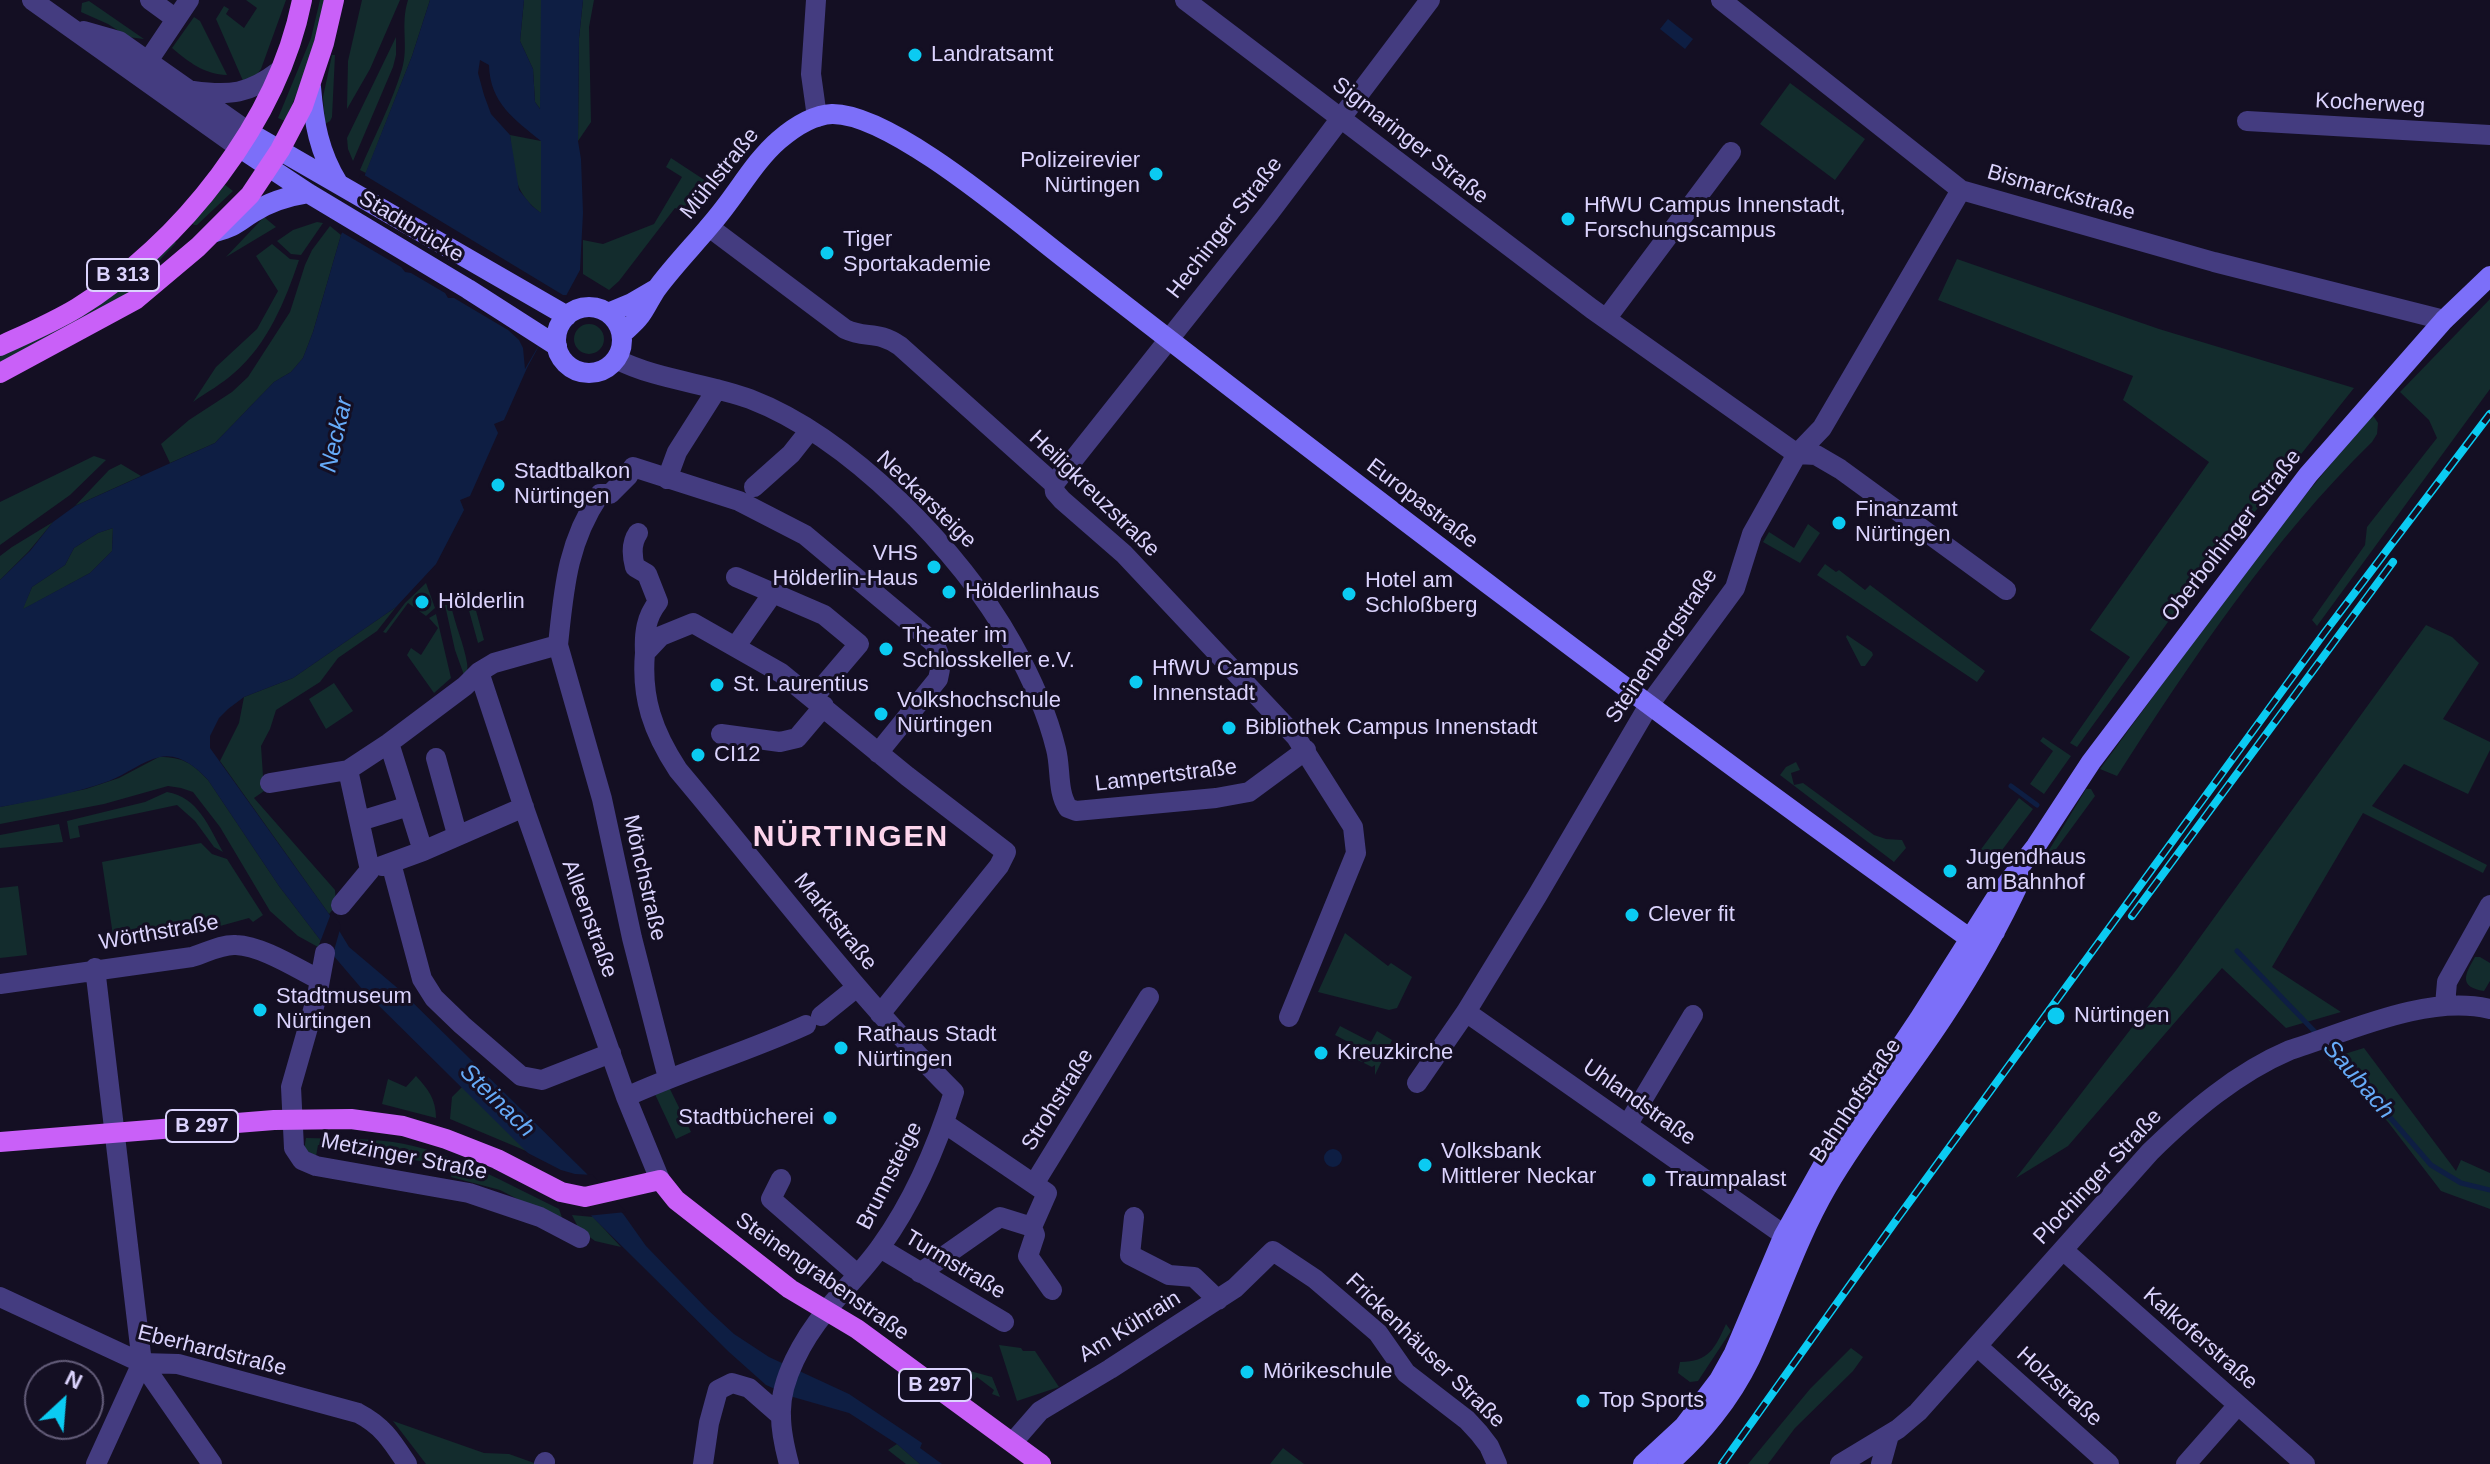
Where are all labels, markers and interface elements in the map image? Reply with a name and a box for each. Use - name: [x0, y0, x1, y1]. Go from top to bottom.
- place label: Landratsamt: [931, 42, 1053, 68]
- marker: Landratsamt: [906, 46, 924, 64]
- street label: Sigmaringer Straße: [1327, 72, 1493, 210]
- street label: Kocherweg: [2314, 88, 2426, 120]
- street label: Mühlstraße: [675, 123, 765, 225]
- place label: Polizeirevier Nürtingen: [1020, 148, 1140, 200]
- street label: Hechinger Straße: [1162, 152, 1288, 304]
- street label: Bismarckstraße: [1984, 159, 2138, 227]
- marker: Polizeirevier Nürtingen: [1147, 165, 1165, 183]
- street label: Stadtbrücke: [354, 185, 468, 269]
- place label: HfWU Campus Innenstadt, Forschungscampus: [1584, 193, 1846, 244]
- marker: HfWU Campus Innenstadt, Forschungscampus: [1559, 210, 1577, 228]
- place label: Tiger Sportakademie: [843, 227, 991, 278]
- marker: Tiger Sportakademie: [818, 244, 836, 262]
- road number: B 313: [87, 259, 159, 291]
- water label: Neckar: [314, 395, 360, 475]
- street label: Heiligkreuzstraße: [1023, 425, 1165, 563]
- street label: Oberboihinger Straße: [2156, 445, 2308, 627]
- street label: Neckarsteige: [871, 446, 981, 554]
- street label: Europastraße: [1361, 453, 1483, 555]
- place label: Stadtbalkon Nürtingen: [514, 459, 630, 510]
- marker: Stadtbalkon Nürtingen: [489, 476, 507, 494]
- place label: Finanzamt Nürtingen: [1855, 497, 1958, 548]
- marker: Finanzamt Nürtingen: [1830, 514, 1848, 532]
- place label: VHS Hölderlin-Haus: [772, 541, 918, 592]
- marker: VHS Hölderlin-Haus: [925, 558, 943, 576]
- street label: Steinenbergstraße: [1600, 564, 1724, 728]
- place label: Hotel am Schloßberg: [1365, 568, 1478, 620]
- place label: Hölderlinhaus: [965, 579, 1100, 605]
- marker: Hölderlinhaus: [940, 583, 958, 601]
- marker: Hotel am Schloßberg: [1340, 585, 1358, 603]
- place label: Hölderlin: [438, 589, 525, 615]
- marker: Hölderlin: [413, 593, 431, 611]
- place label: Theater im Schlosskeller e.V.: [902, 623, 1075, 674]
- marker: Theater im Schlosskeller e.V.: [877, 640, 895, 658]
- place label: HfWU Campus Innenstadt: [1152, 656, 1299, 708]
- place label: St. Laurentius: [733, 672, 869, 698]
- marker: HfWU Campus Innenstadt: [1127, 673, 1145, 691]
- marker: St. Laurentius: [708, 676, 726, 694]
- place label: Volkshochschule Nürtingen: [897, 688, 1061, 740]
- marker: Volkshochschule Nürtingen: [872, 705, 890, 723]
- place label: Bibliothek Campus Innenstadt: [1245, 715, 1537, 741]
- marker: Bibliothek Campus Innenstadt: [1220, 719, 1238, 737]
- place label: CI12: [714, 742, 760, 768]
- marker: CI12: [689, 746, 707, 764]
- street label: Lampertstraße: [1093, 754, 1239, 798]
- street label: Mönchstraße: [617, 812, 671, 944]
- district label: NÜRTINGEN: [753, 820, 949, 856]
- place label: Jugendhaus am Bahnhof: [1966, 845, 2086, 896]
- street label: Alleenstraße: [555, 856, 623, 982]
- marker: Jugendhaus am Bahnhof: [1941, 862, 1959, 880]
- street label: Marktstraße: [788, 868, 882, 976]
- place label: Clever fit: [1648, 902, 1735, 928]
- marker: Clever fit: [1623, 906, 1641, 924]
- street label: Wörthstraße: [97, 909, 221, 957]
- place label: Stadtmuseum Nürtingen: [276, 984, 412, 1036]
- marker: Stadtmuseum Nürtingen: [251, 1001, 269, 1019]
- place label: Nürtingen: [2074, 1003, 2169, 1029]
- marker: Nürtingen: [2045, 1005, 2067, 1027]
- place label: Rathaus Stadt Nürtingen: [857, 1022, 996, 1074]
- street label: Bahnhofstraße: [1805, 1034, 1907, 1168]
- water label: Saubach: [2316, 1035, 2400, 1125]
- marker: Rathaus Stadt Nürtingen: [832, 1039, 850, 1057]
- place label: Kreuzkirche: [1337, 1040, 1453, 1066]
- street label: Strohstraße: [1016, 1044, 1100, 1156]
- marker: Kreuzkirche: [1312, 1044, 1330, 1062]
- street label: Uhlandstraße: [1577, 1054, 1701, 1152]
- water label: Steinach: [453, 1058, 541, 1144]
- street label: Plochinger Straße: [2028, 1104, 2168, 1250]
- place label: Stadtbücherei: [678, 1105, 814, 1131]
- marker: Stadtbücherei: [821, 1109, 839, 1127]
- road number: B 297: [166, 1110, 238, 1142]
- street label: Brunnsteige: [852, 1118, 928, 1234]
- street label: Metzinger Straße: [319, 1128, 489, 1186]
- place label: Volksbank Mittlerer Neckar: [1441, 1139, 1596, 1190]
- marker: Volksbank Mittlerer Neckar: [1416, 1156, 1434, 1174]
- place label: Traumpalast: [1665, 1167, 1786, 1193]
- marker: Traumpalast: [1640, 1171, 1658, 1189]
- street label: Steinengrabenstraße: [730, 1207, 914, 1347]
- street label: Turmstraße: [900, 1225, 1010, 1305]
- street label: Frickenhäuser Straße: [1340, 1268, 1510, 1434]
- street label: Kalkoferstraße: [2137, 1282, 2263, 1396]
- street label: Am Kührain: [1074, 1285, 1186, 1369]
- street label: Eberhardstraße: [135, 1320, 289, 1382]
- street label: Holzstraße: [2011, 1342, 2107, 1432]
- place label: Mörikeschule: [1263, 1359, 1393, 1385]
- north arrow: [24, 1360, 104, 1440]
- marker: Mörikeschule: [1238, 1363, 1256, 1381]
- text: N: [61, 1365, 86, 1394]
- road number: B 297: [899, 1369, 971, 1401]
- place label: Top Sports: [1599, 1388, 1704, 1414]
- marker: Top Sports: [1574, 1392, 1592, 1410]

